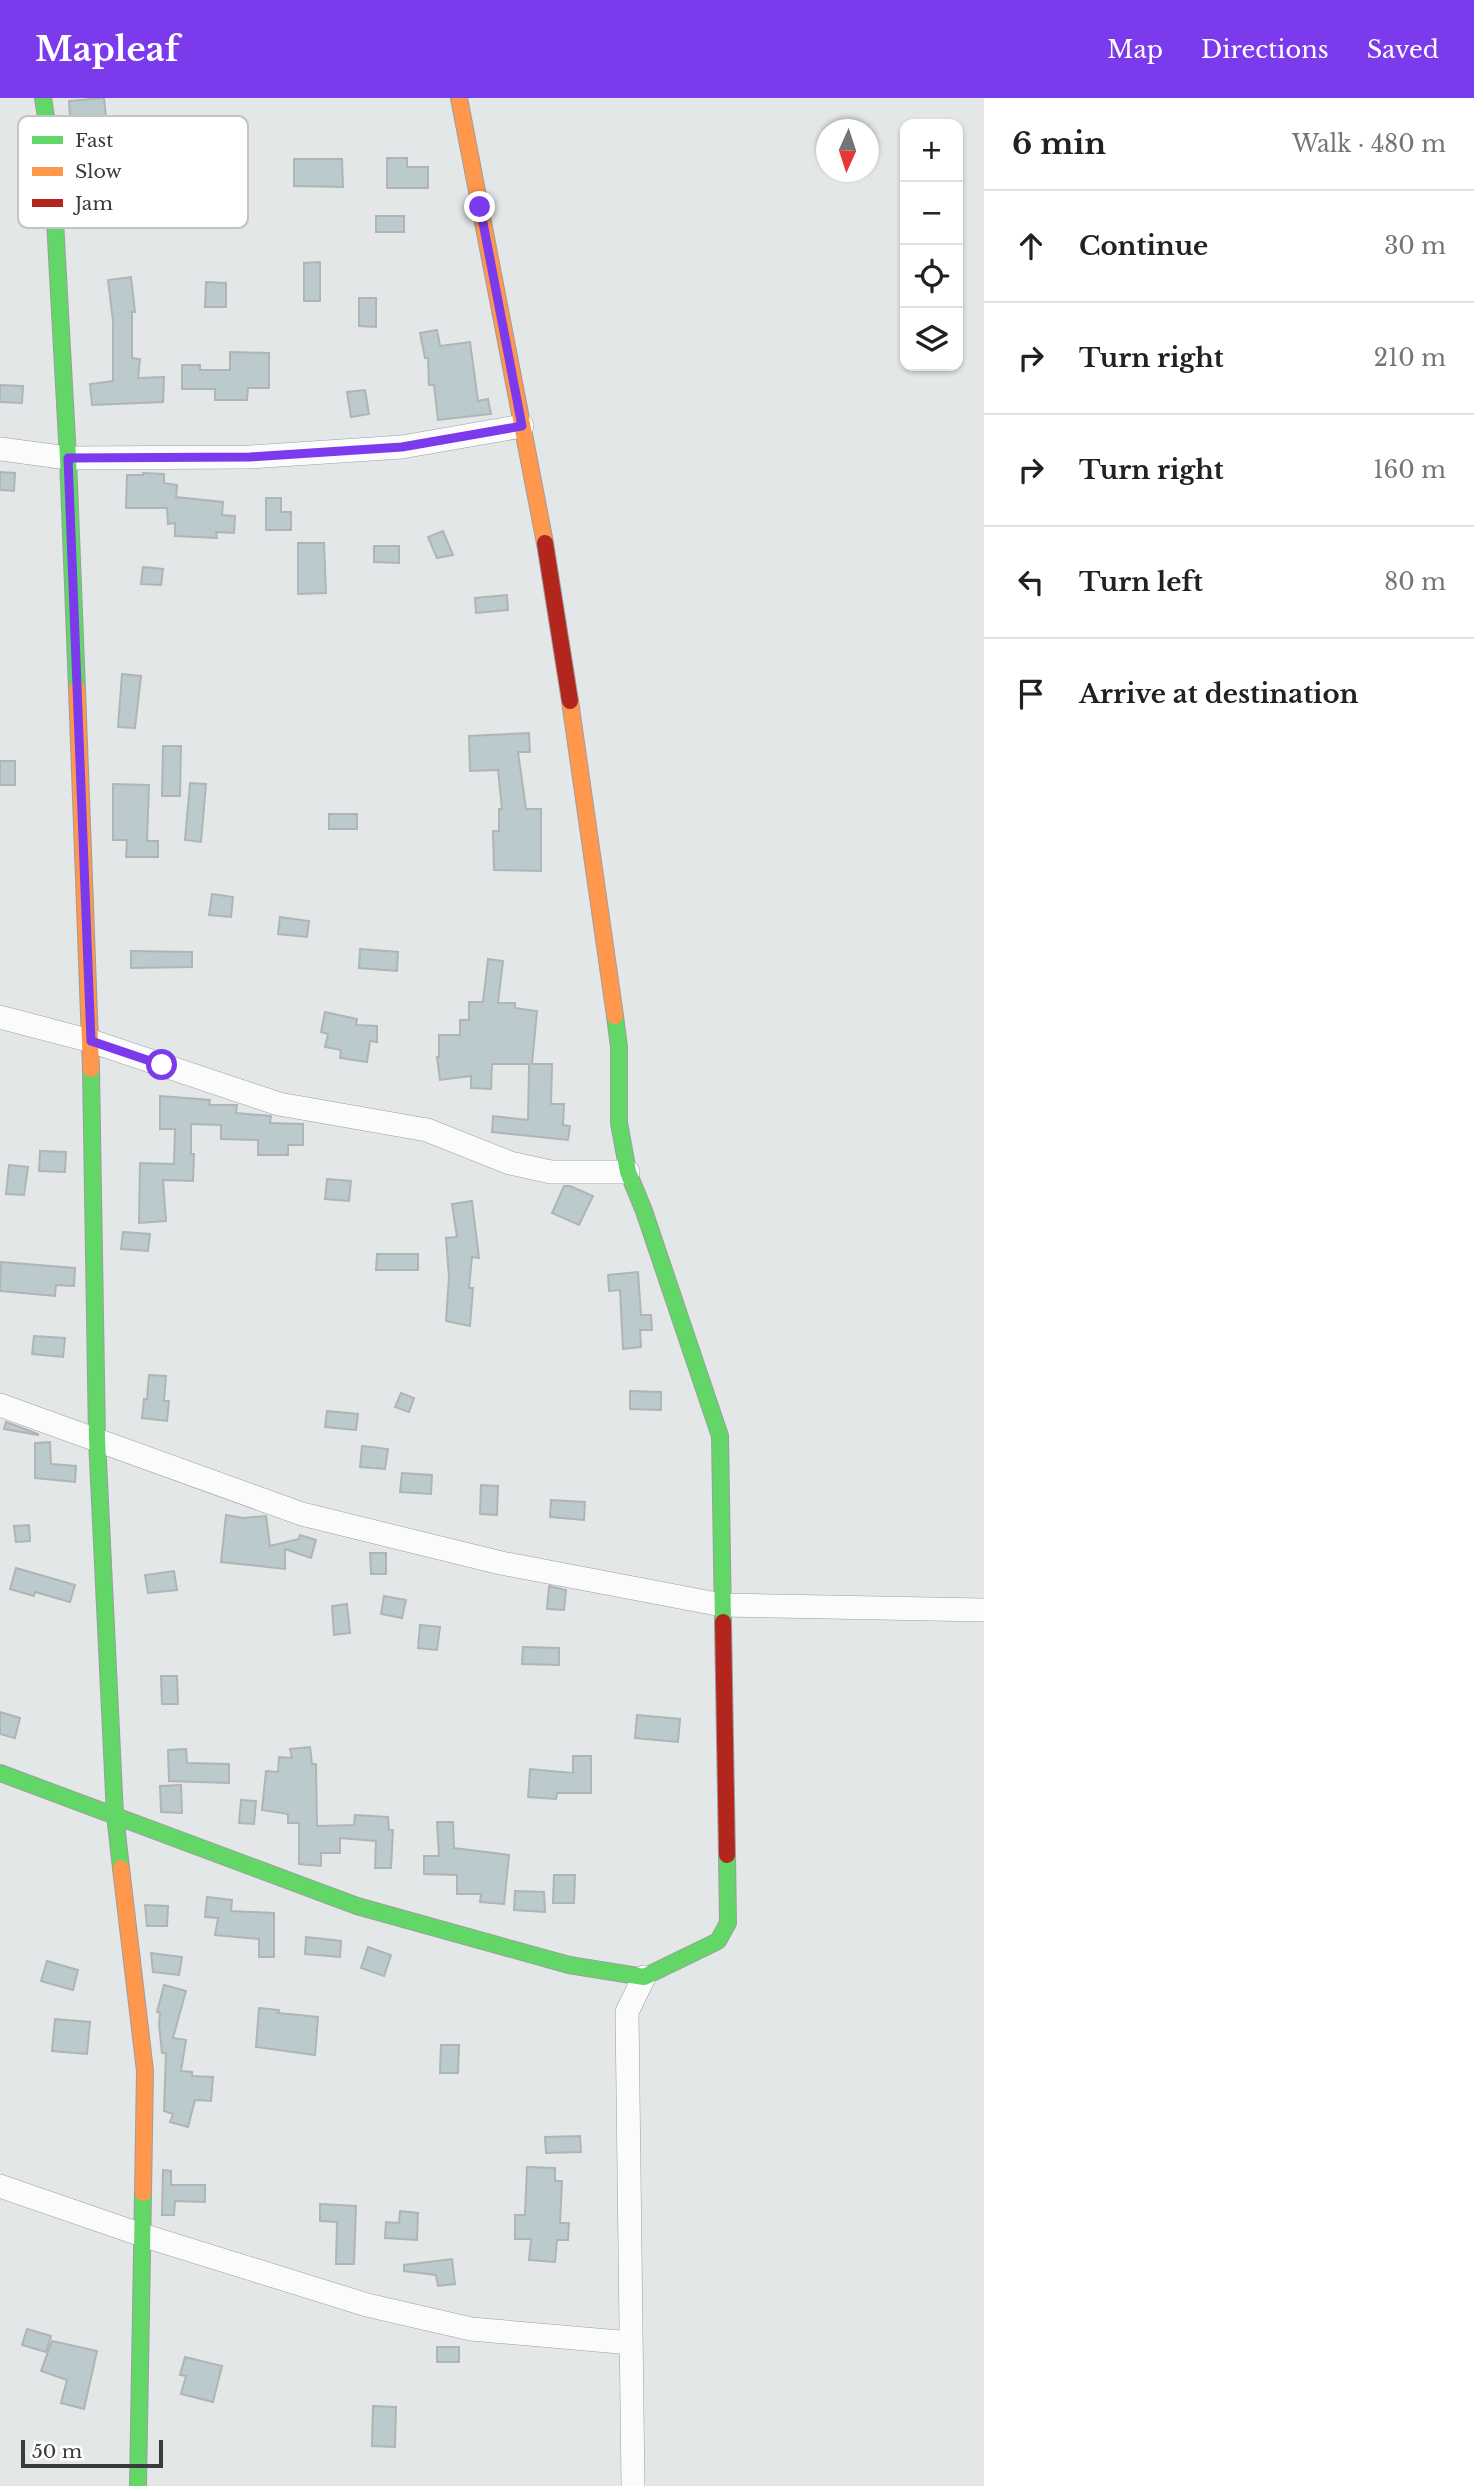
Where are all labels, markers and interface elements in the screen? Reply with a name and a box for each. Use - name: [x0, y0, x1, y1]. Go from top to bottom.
- text: Mapleaf: [35, 29, 179, 70]
- text: Map: [1107, 35, 1163, 64]
- text: Directions: [1201, 35, 1329, 64]
- text: Saved: [1367, 35, 1439, 64]
- legend: [18, 116, 248, 228]
- north arrow: [816, 119, 879, 182]
- map controls: [900, 119, 963, 371]
- button: +: [900, 119, 963, 182]
- text: 6 min: [1012, 125, 1106, 162]
- text: Fast: [75, 129, 114, 152]
- text: Walk · 480 m: [1292, 130, 1446, 158]
- text: Slow: [75, 160, 122, 183]
- button: −: [900, 182, 963, 245]
- route end: [464, 191, 495, 222]
- text: Jam: [72, 192, 113, 215]
- icon: ahead: [1012, 227, 1050, 265]
- text: Continue: [1079, 230, 1208, 262]
- text: 30 m: [1384, 232, 1446, 260]
- button: locate: [900, 245, 963, 308]
- button: layers: [900, 308, 963, 371]
- icon: right: [1012, 339, 1050, 377]
- text: Turn right: [1079, 342, 1224, 374]
- text: 210 m: [1374, 344, 1446, 372]
- icon: right: [1012, 451, 1050, 489]
- text: Turn right: [1079, 454, 1224, 486]
- text: 160 m: [1373, 456, 1446, 484]
- icon: left: [1012, 563, 1050, 601]
- text: Turn left: [1079, 566, 1203, 598]
- text: 80 m: [1384, 568, 1446, 596]
- icon: arrive: [1012, 675, 1050, 713]
- text: Arrive at destination: [1079, 678, 1359, 710]
- route start: [146, 1049, 177, 1080]
- scale bar: [21, 2437, 163, 2469]
- text: 50 m: [32, 2440, 82, 2463]

